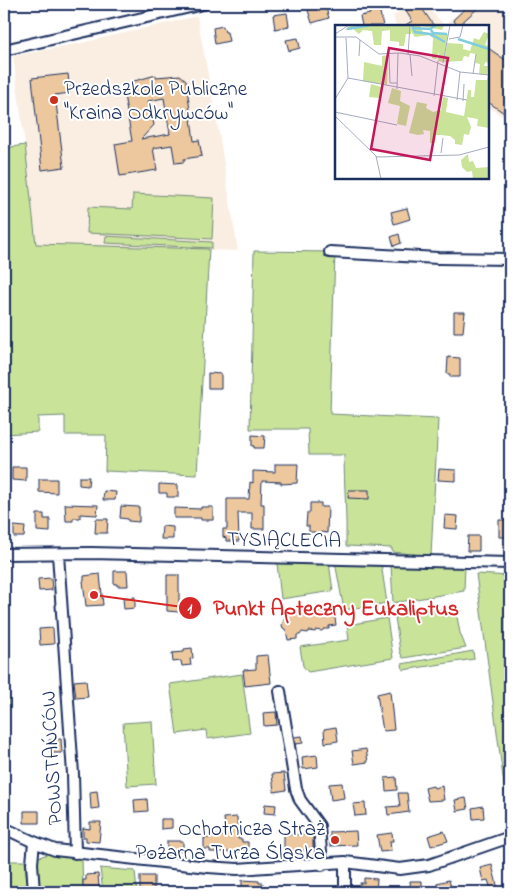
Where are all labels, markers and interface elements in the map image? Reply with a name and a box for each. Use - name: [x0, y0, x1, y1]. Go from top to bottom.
- inset map: [335, 25, 489, 179]
- place label: Przedszkole Publiczne "Kraina Odkrywców": [64, 75, 248, 131]
- marker: Przedszkole Publiczne "Kraina Odkrywców": [48, 94, 60, 106]
- street label: TYSIĄCLECIA: [226, 525, 341, 557]
- callout: Punkt Apteczny Eukaliptus: [178, 589, 468, 626]
- text: Punkt Apteczny Eukaliptus: [213, 594, 459, 627]
- text: 1: [188, 598, 193, 620]
- street label: POWSTAŃCÓW: [34, 690, 71, 826]
- place label: Ochotnicza Straż Pożarna Turza Śląska: [135, 815, 325, 869]
- marker: Ochotnicza Straż Pożarna Turza Śląska: [329, 834, 341, 846]

